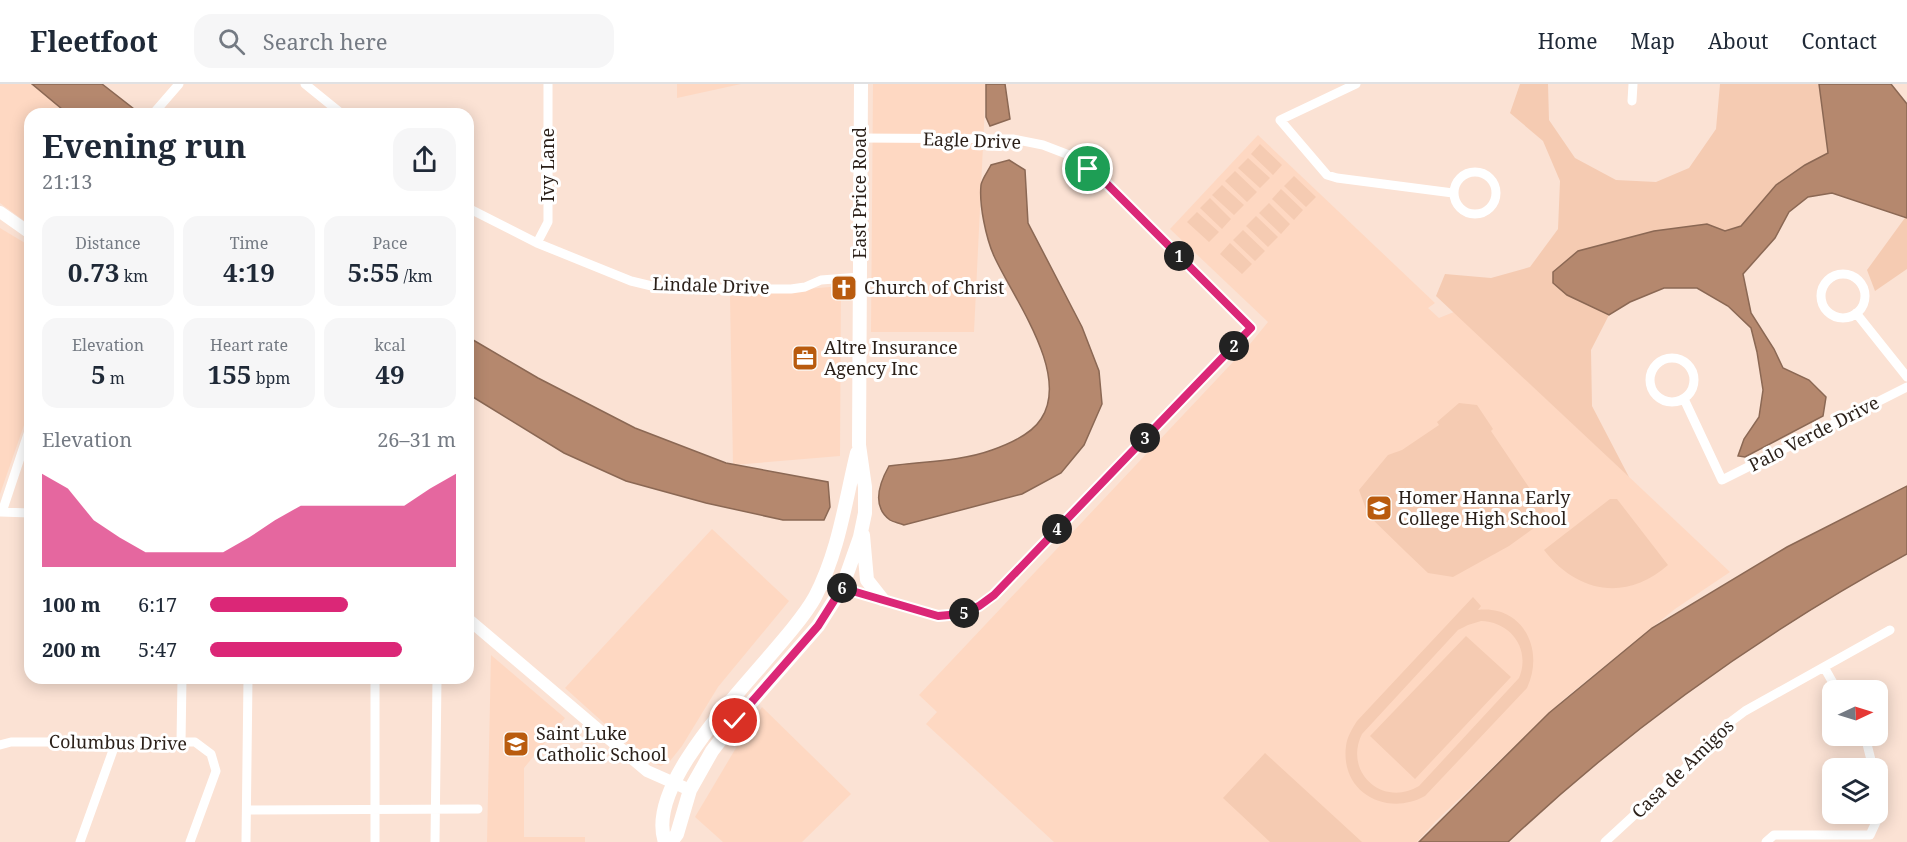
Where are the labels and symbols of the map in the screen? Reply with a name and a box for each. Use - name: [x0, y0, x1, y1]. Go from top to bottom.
- street label: Eagle Drive: [922, 126, 1022, 154]
- street label: East Price Road: [847, 127, 871, 259]
- street label: Ivy Lane: [535, 128, 559, 202]
- pin: [1062, 143, 1113, 194]
- pin: 1: [1164, 241, 1194, 271]
- street label: Lindale Drive: [652, 271, 770, 299]
- church icon: Church of Christ: [829, 273, 859, 303]
- place label: Church of Christ: [864, 275, 1004, 299]
- pin: 2: [1219, 331, 1249, 361]
- place label: Altre Insurance Agency Inc: [824, 335, 958, 380]
- office icon: Altre Insurance Agency Inc: [790, 343, 820, 373]
- street label: Palo Verde Drive: [1744, 390, 1883, 476]
- pin: 3: [1130, 423, 1160, 453]
- place label: Homer Hanna Early College High School: [1398, 485, 1571, 530]
- school or university icon: Homer Hanna Early College High School: [1364, 493, 1394, 523]
- pin: 4: [1042, 514, 1072, 544]
- pin: 6: [827, 573, 857, 603]
- pin: 5: [949, 598, 979, 628]
- north arrow: [1822, 680, 1888, 746]
- pin: [709, 695, 760, 746]
- street label: Casa de Amigos: [1626, 713, 1739, 823]
- place label: Saint Luke Catholic School: [536, 721, 667, 766]
- street label: Columbus Drive: [49, 729, 187, 755]
- school or university icon: Saint Luke Catholic School: [501, 729, 531, 759]

